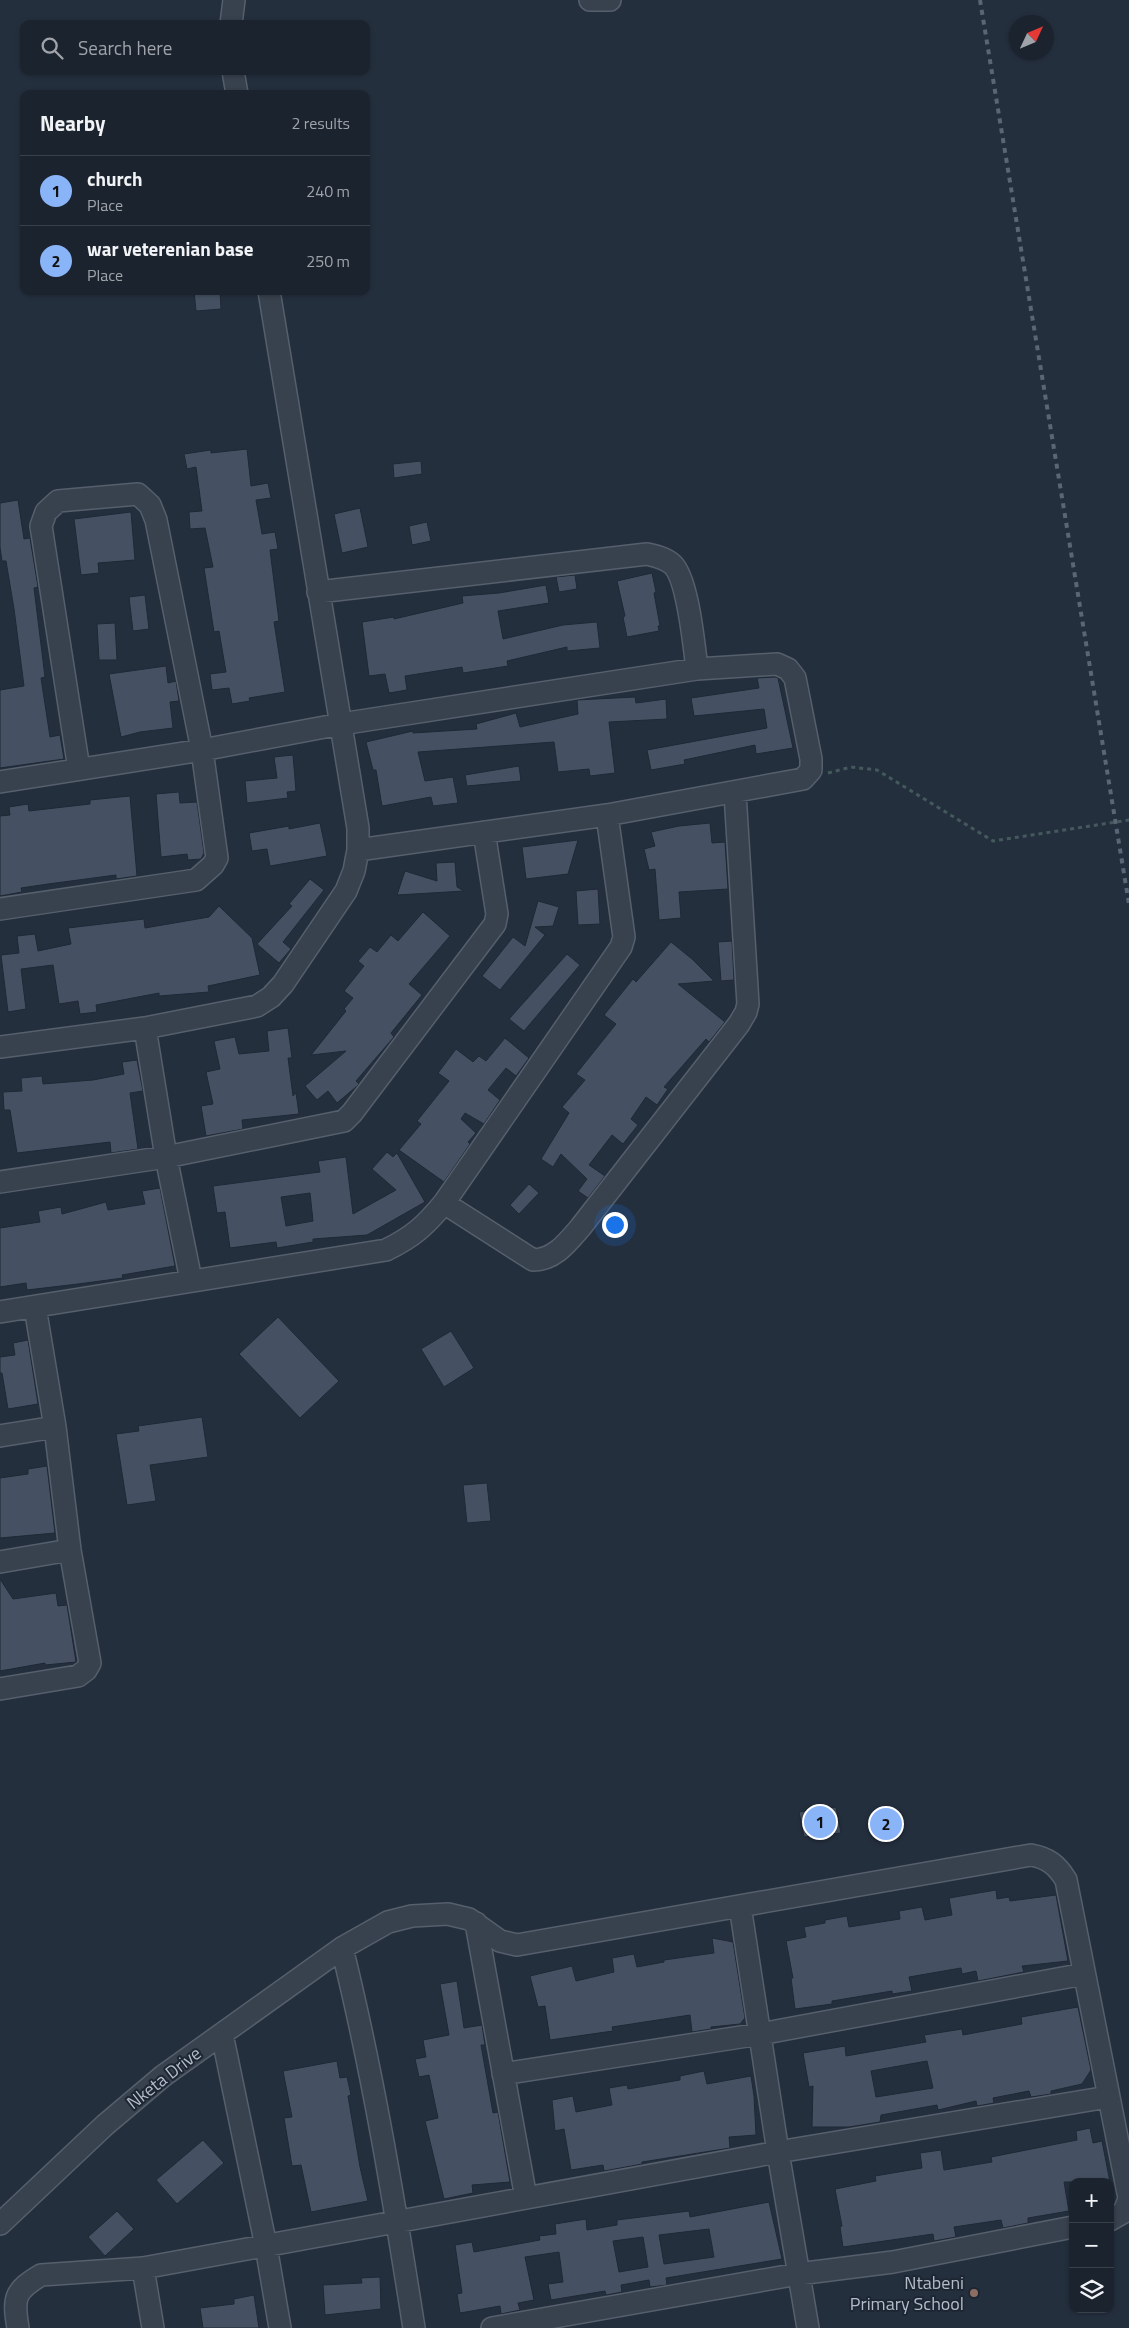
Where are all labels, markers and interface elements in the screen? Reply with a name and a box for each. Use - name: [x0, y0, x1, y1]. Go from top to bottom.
- north arrow: [1009, 15, 1054, 60]
- search box: [20, 20, 370, 75]
- text: Search here: [78, 33, 172, 62]
- icon: search: [38, 34, 66, 62]
- text: Nearby: [40, 107, 105, 139]
- text: 2 results: [291, 111, 350, 135]
- text: church: [87, 164, 143, 193]
- text: 1: [52, 179, 60, 203]
- text: 240 m: [306, 179, 350, 203]
- text: Place: [87, 193, 123, 217]
- text: war veterenian base: [87, 234, 254, 263]
- text: 2: [52, 249, 60, 273]
- text: 250 m: [306, 249, 350, 273]
- text: Place: [87, 263, 123, 287]
- your location: [602, 1212, 628, 1238]
- pin: 1: [804, 1803, 836, 1841]
- pin: 2: [870, 1805, 902, 1843]
- street label: Nketa Drive: [121, 2040, 207, 2115]
- map controls: [1069, 2178, 1114, 2313]
- button: +: [1069, 2178, 1114, 2223]
- button: −: [1069, 2223, 1114, 2268]
- button: layers: [1069, 2268, 1114, 2313]
- place label: Ntabeni Primary School: [850, 2269, 964, 2317]
- marker: Ntabeni Primary School: [968, 2287, 980, 2299]

